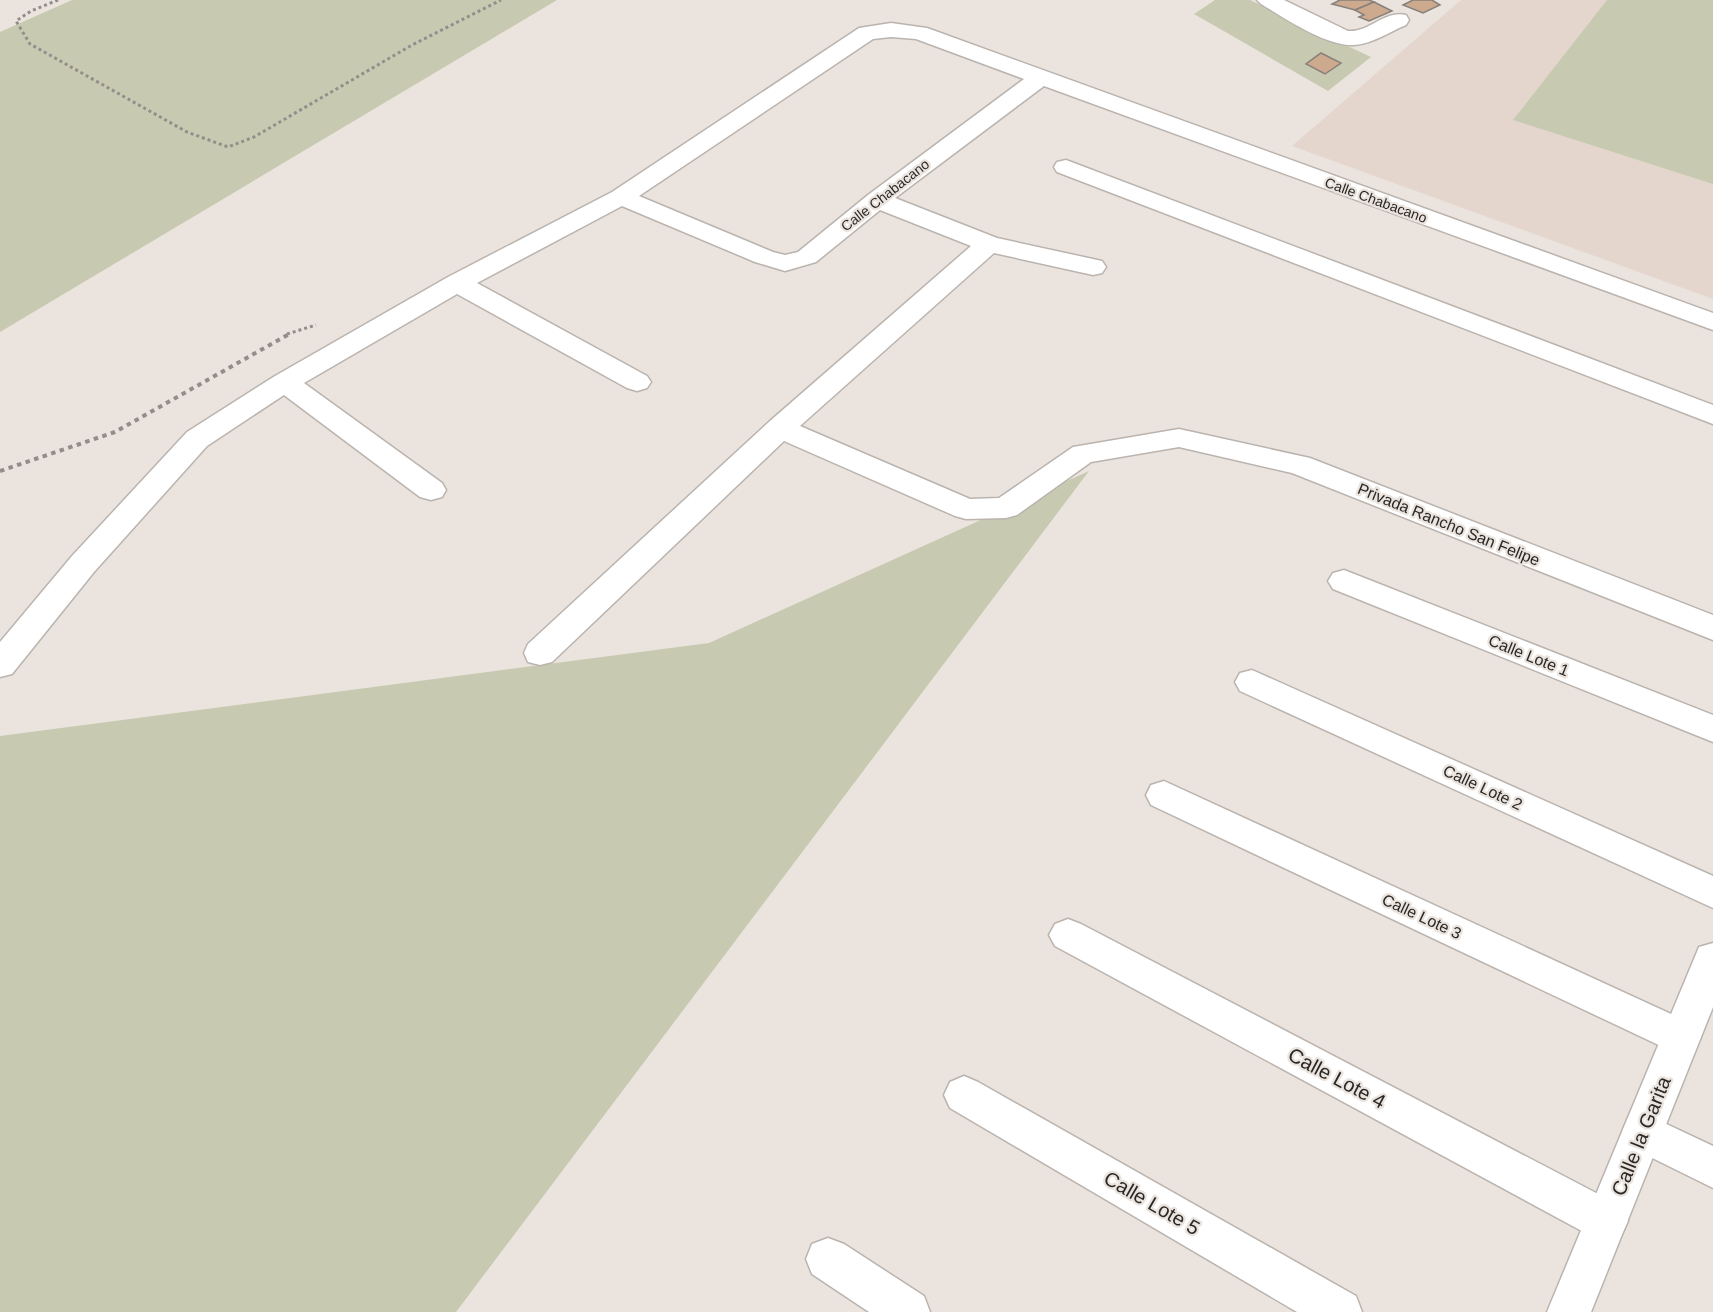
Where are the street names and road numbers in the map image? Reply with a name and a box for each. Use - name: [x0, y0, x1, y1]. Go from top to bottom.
- street label: Calle Chabacano: [838, 156, 932, 234]
- street label: Calle Chabacano: [1323, 174, 1429, 226]
- street label: Privada Rancho San Felipe: [1355, 480, 1542, 569]
- street label: Calle Lote 1: [1486, 632, 1572, 679]
- street label: Calle Lote 2: [1441, 762, 1525, 813]
- street label: Calle Lote 3: [1380, 891, 1464, 942]
- street label: Calle Lote 4: [1285, 1043, 1389, 1113]
- street label: Calle la Garita: [1607, 1072, 1675, 1199]
- street label: Calle Lote 5: [1100, 1167, 1204, 1239]

